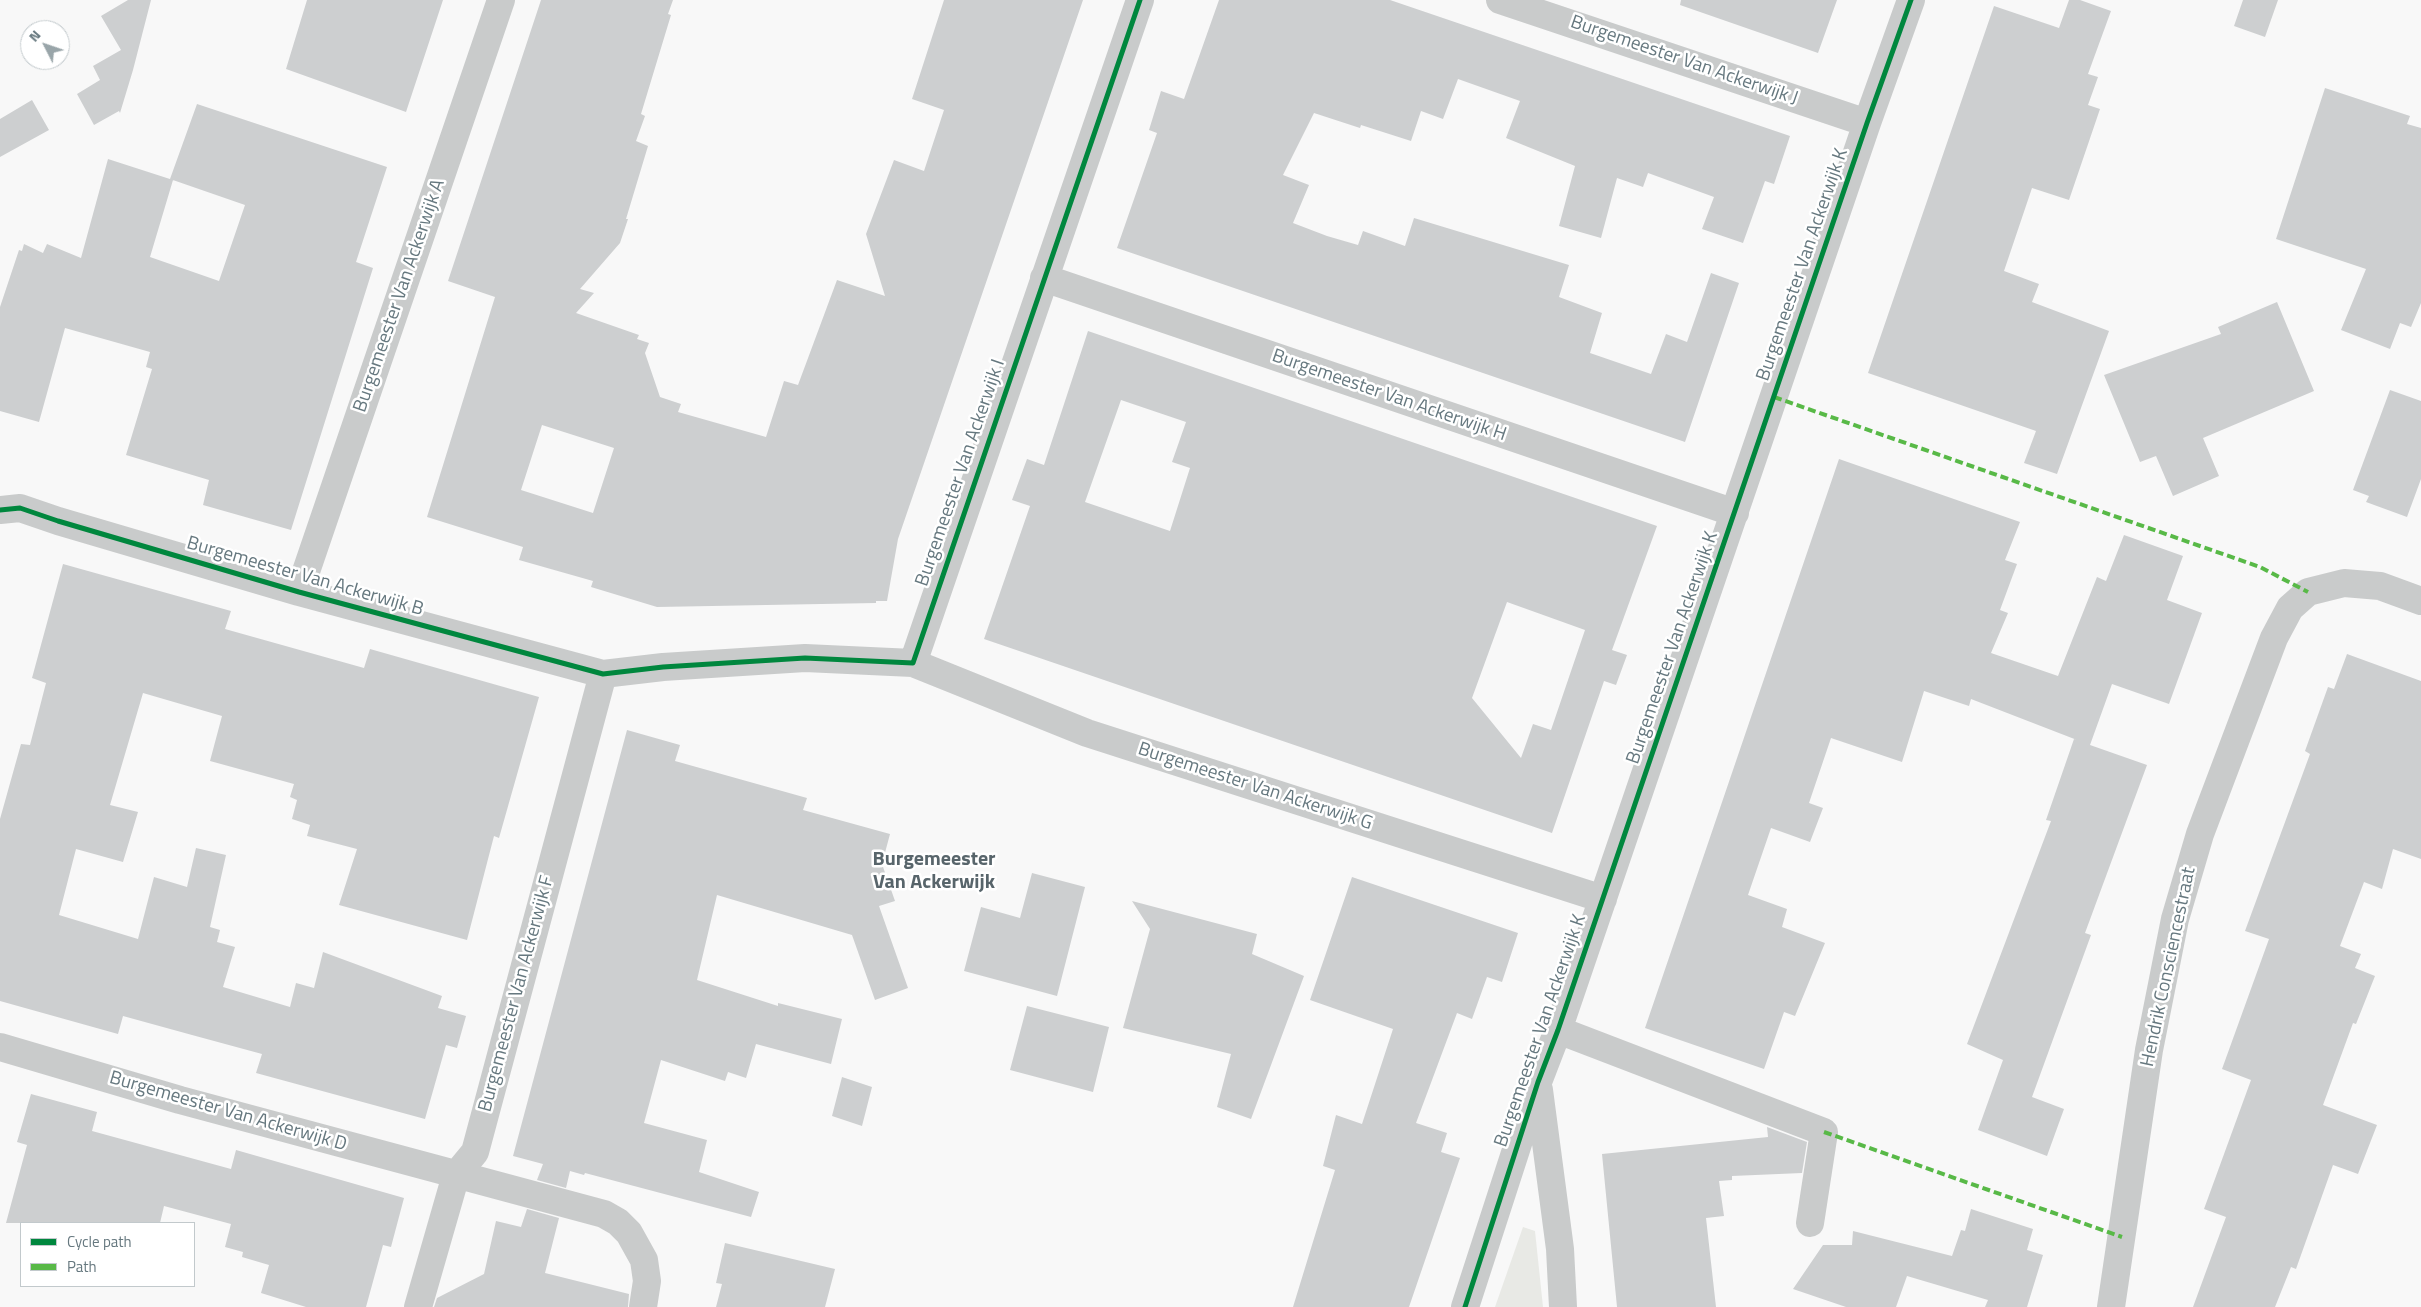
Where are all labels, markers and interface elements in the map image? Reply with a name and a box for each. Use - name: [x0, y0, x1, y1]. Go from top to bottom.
- street label: Burgemeester Van Ackerwijk J: [1567, 11, 1801, 111]
- north arrow: [20, 20, 70, 70]
- text: N: [23, 25, 45, 46]
- street label: Burgemeester Van Ackerwijk K: [1752, 146, 1854, 384]
- street label: Burgemeester Van Ackerwijk A: [349, 177, 451, 415]
- street label: Burgemeester Van Ackerwijk H: [1269, 345, 1509, 447]
- street label: Burgemeester Van Ackerwijk I: [911, 357, 1011, 589]
- street label: Burgemeester Van Ackerwijk K: [1622, 529, 1724, 767]
- street label: Burgemeester Van Ackerwijk B: [184, 532, 426, 622]
- street label: Burgemeester Van Ackerwijk G: [1135, 738, 1375, 836]
- district label: Burgemeester Van Ackerwijk: [872, 848, 996, 895]
- street label: Hendrik Consciencestraat: [2137, 865, 2201, 1069]
- street label: Burgemeester Van Ackerwijk F: [474, 873, 560, 1115]
- street label: Burgemeester Van Ackerwijk K: [1490, 912, 1592, 1150]
- street label: Burgemeester Van Ackerwijk D: [107, 1067, 349, 1157]
- legend: [20, 1222, 195, 1287]
- text: Cycle path: [67, 1230, 132, 1253]
- text: Path: [67, 1255, 97, 1278]

